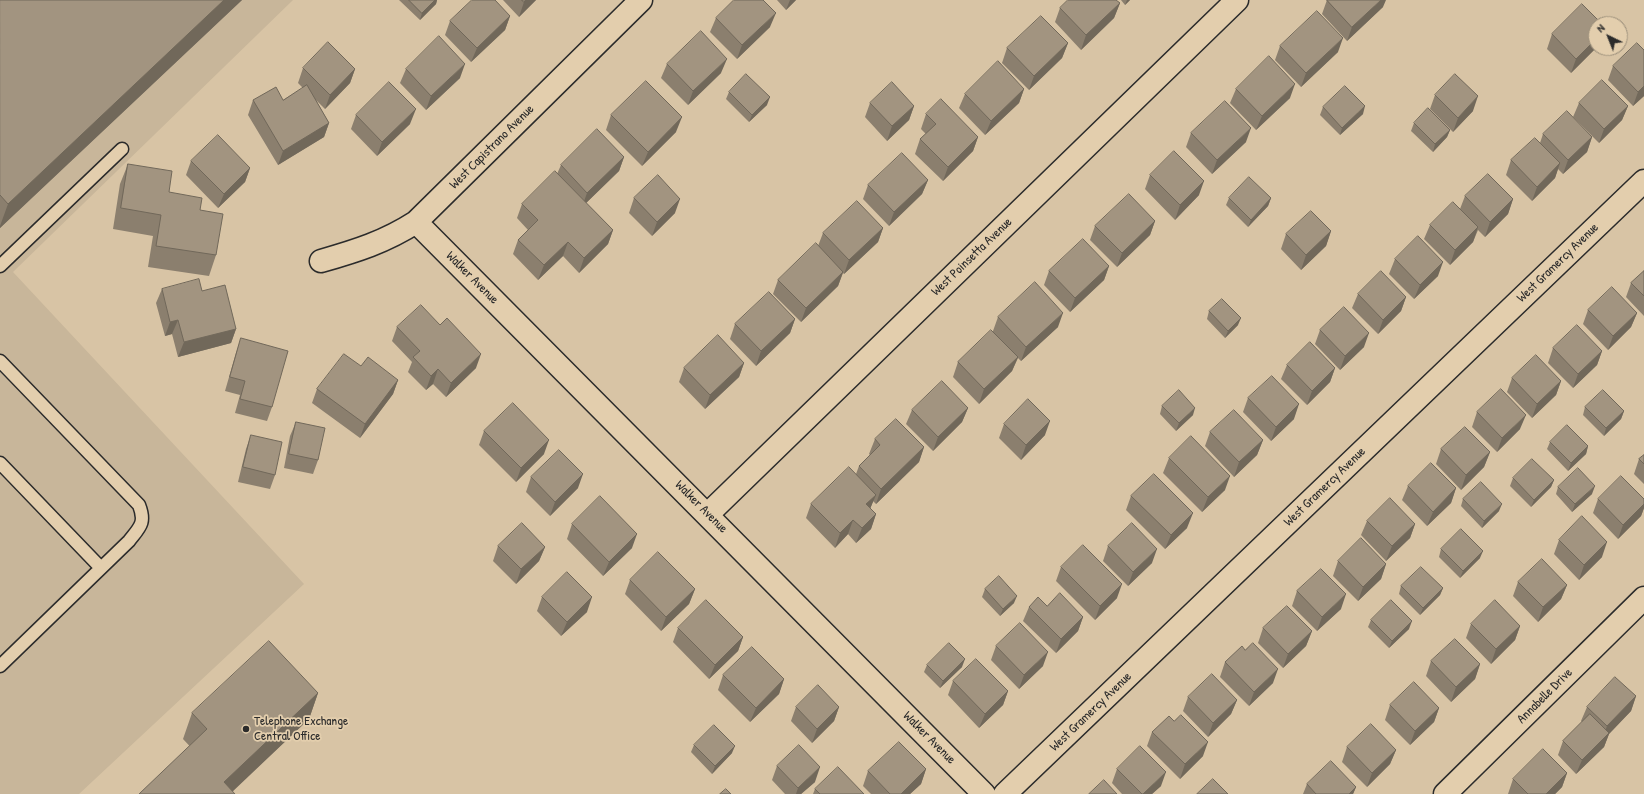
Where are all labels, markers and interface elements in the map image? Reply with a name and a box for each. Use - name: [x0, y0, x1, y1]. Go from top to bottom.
- north arrow: [1588, 16, 1628, 56]
- text: N: [1594, 21, 1607, 35]
- street label: West Capistrano Avenue: [447, 102, 537, 192]
- street label: West Poinsetta Avenue: [928, 215, 1016, 299]
- street label: West Gramercy Avenue: [1514, 220, 1602, 306]
- street label: Walker Avenue: [442, 248, 502, 308]
- street label: West Gramercy Avenue: [1281, 444, 1369, 530]
- street label: Walker Avenue: [671, 477, 731, 537]
- street label: Annabelle Drive: [1514, 665, 1576, 727]
- street label: West Gramercy Avenue: [1047, 669, 1135, 755]
- street label: Walker Avenue: [899, 708, 959, 768]
- place label: Telephone Exchange Central Office: [254, 714, 348, 745]
- marker: Telephone Exchange Central Office: [241, 724, 251, 734]

